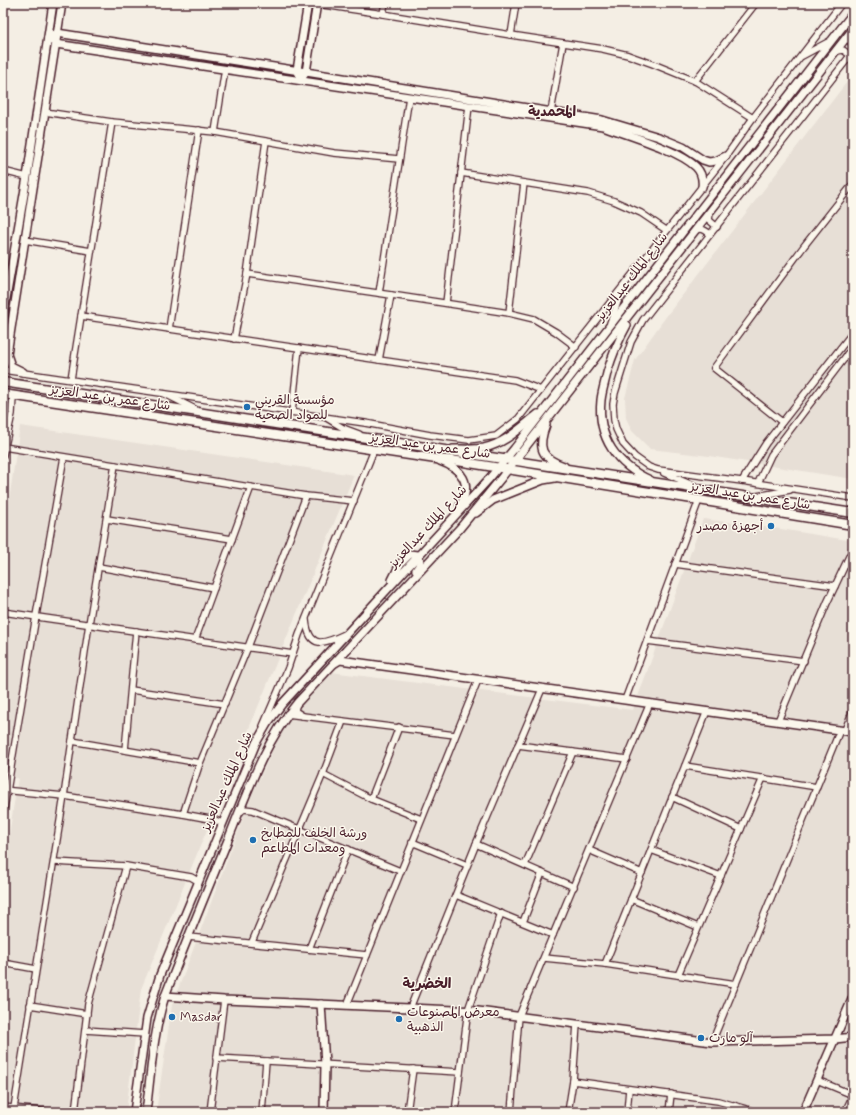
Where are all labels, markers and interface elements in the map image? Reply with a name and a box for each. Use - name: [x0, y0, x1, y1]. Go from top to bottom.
- district label: المحمدية: [528, 103, 576, 121]
- street label: شارع الملك عبدالعزيز: [591, 229, 672, 326]
- street label: شارع عمر بن عبد العزيز: [48, 381, 171, 415]
- place label: مؤسسة القريني للمواد الصحيه: [255, 392, 334, 424]
- marker: مؤسسة القريني للمواد الصحيه: [242, 402, 252, 412]
- street label: شارع عمر بن عبد العزيز: [368, 429, 491, 463]
- street label: شارع عمر بن عبد العزيز: [688, 478, 811, 514]
- street label: شارع الملك عبدالعزيز: [384, 482, 471, 573]
- place label: أجهزة مصدر: [696, 518, 764, 535]
- marker: أجهزة مصدر: [766, 521, 776, 531]
- street label: شارع الملك عبدالعزيز: [197, 729, 257, 836]
- place label: ورشة الخلف للمطابخ ومعدات المطاعم: [261, 825, 367, 858]
- marker: ورشة الخلف للمطابخ ومعدات المطاعم: [248, 835, 258, 845]
- district label: الخضرية: [403, 975, 452, 993]
- place label: معرض المصنوعات الذهبية: [407, 1004, 500, 1036]
- place label: Masdar: [180, 1009, 223, 1026]
- marker: Masdar: [167, 1012, 177, 1022]
- marker: معرض المصنوعات الذهبية: [394, 1014, 404, 1024]
- place label: آلو مارت: [709, 1030, 754, 1047]
- marker: آلو مارت: [696, 1033, 706, 1043]

